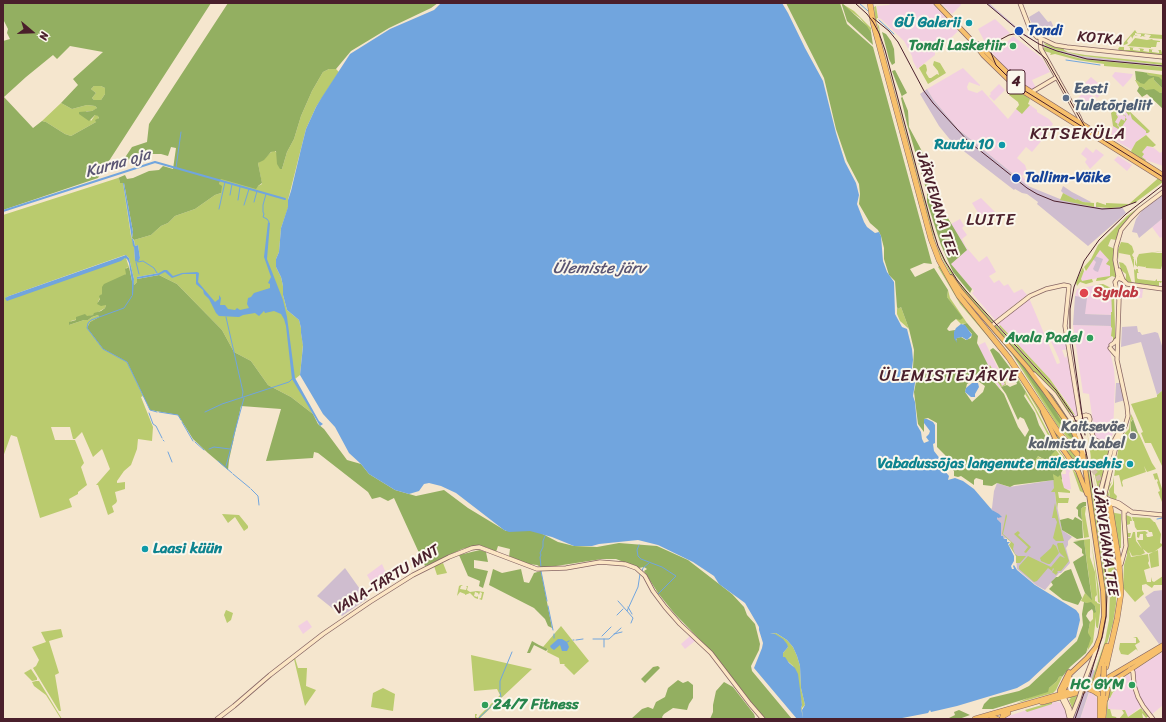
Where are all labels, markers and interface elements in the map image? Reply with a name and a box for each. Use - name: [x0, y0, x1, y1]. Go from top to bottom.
- north arrow: [12, 12, 52, 52]
- place label: GÜ Galerii: [895, 14, 961, 32]
- marker: GÜ Galerii: [964, 18, 974, 28]
- place label: Tondi: [1028, 22, 1063, 40]
- marker: Tondi: [1013, 25, 1025, 37]
- street label: KOTKA: [1077, 28, 1123, 50]
- text: N: [34, 29, 54, 43]
- place label: Tondi Lasketiir: [909, 37, 1005, 55]
- marker: Tondi Lasketiir: [1008, 41, 1018, 51]
- road number: 4: [1007, 70, 1025, 94]
- place label: Eesti Tuletõrjeliit: [1074, 80, 1152, 115]
- marker: Eesti Tuletõrjeliit: [1061, 93, 1071, 103]
- district label: KITSEKÜLA: [1031, 125, 1125, 145]
- place label: Ruutu 10: [934, 136, 994, 154]
- marker: Ruutu 10: [997, 140, 1007, 150]
- water label: Kurna oja: [83, 146, 153, 182]
- street label: JÄRVEVANA TEE: [911, 149, 961, 259]
- place label: Tallinn-Väike: [1025, 169, 1111, 187]
- marker: Tallinn-Väike: [1010, 172, 1022, 184]
- district label: LUITE: [967, 211, 1015, 231]
- water label: Ülemiste järv: [553, 259, 645, 279]
- place label: Synlab: [1093, 284, 1138, 302]
- marker: Synlab: [1078, 287, 1090, 299]
- place label: Avala Padel: [1005, 329, 1082, 347]
- marker: Avala Padel: [1085, 333, 1095, 343]
- district label: ÜLEMISTEJÄRVE: [881, 367, 1017, 387]
- place label: Kaitseväe kalmistu kabel: [1029, 418, 1125, 453]
- marker: Kaitseväe kalmistu kabel: [1128, 431, 1138, 441]
- place label: Vabadussõjas langenute mälestusehis: [878, 455, 1122, 473]
- marker: Vabadussõjas langenute mälestusehis: [1125, 459, 1135, 469]
- street label: JÄRVEVANA TEE: [1089, 487, 1121, 597]
- place label: Laasi küün: [153, 540, 222, 558]
- street label: VANA-TARTU MNT: [331, 541, 443, 619]
- marker: Laasi küün: [140, 544, 150, 554]
- place label: HC GYM: [1070, 676, 1124, 694]
- marker: HC GYM: [1127, 680, 1137, 690]
- place label: 24/7 Fitness: [493, 696, 579, 714]
- marker: 24/7 Fitness: [480, 700, 490, 710]

